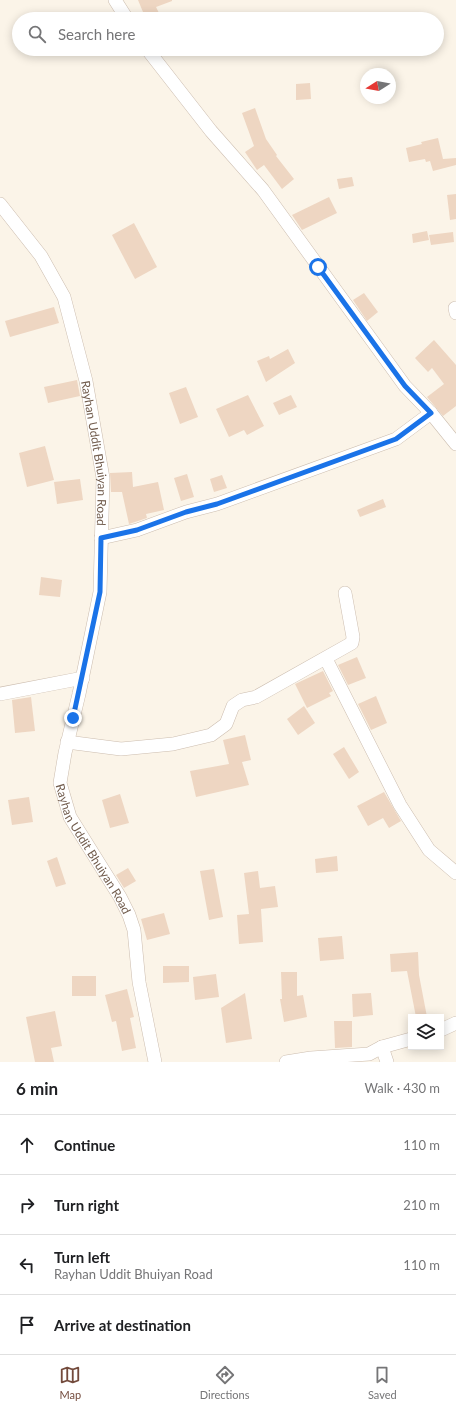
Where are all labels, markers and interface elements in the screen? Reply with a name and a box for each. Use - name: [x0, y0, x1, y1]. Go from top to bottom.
- search box: [12, 12, 444, 56]
- icon: search: [26, 23, 48, 45]
- text: Search here: [58, 25, 135, 43]
- north arrow: [360, 68, 396, 104]
- route start: [309, 258, 327, 276]
- street label: Rayhan Uddit Bhuiyan Road: [79, 379, 111, 526]
- route end: [64, 709, 82, 727]
- street label: Rayhan Uddit Bhuiyan Road: [53, 782, 135, 916]
- map controls: [408, 1014, 444, 1050]
- button: layers: [408, 1014, 444, 1050]
- text: 6 min: [16, 1078, 58, 1099]
- text: Walk · 430 m: [364, 1080, 440, 1096]
- icon: ahead: [16, 1134, 38, 1156]
- text: Continue: [54, 1136, 115, 1154]
- text: 110 m: [403, 1137, 440, 1153]
- icon: right: [16, 1194, 38, 1216]
- text: Turn right: [54, 1196, 119, 1214]
- text: 210 m: [403, 1197, 440, 1213]
- text: Turn left: [54, 1248, 110, 1266]
- icon: left: [16, 1254, 38, 1276]
- text: 110 m: [403, 1257, 440, 1273]
- text: Rayhan Uddit Bhuiyan Road: [54, 1266, 213, 1282]
- icon: arrive: [16, 1314, 38, 1336]
- text: Arrive at destination: [54, 1316, 191, 1334]
- tab: Map: [59, 1364, 81, 1401]
- tab: Directions: [200, 1364, 249, 1401]
- tab: Saved: [368, 1364, 397, 1401]

